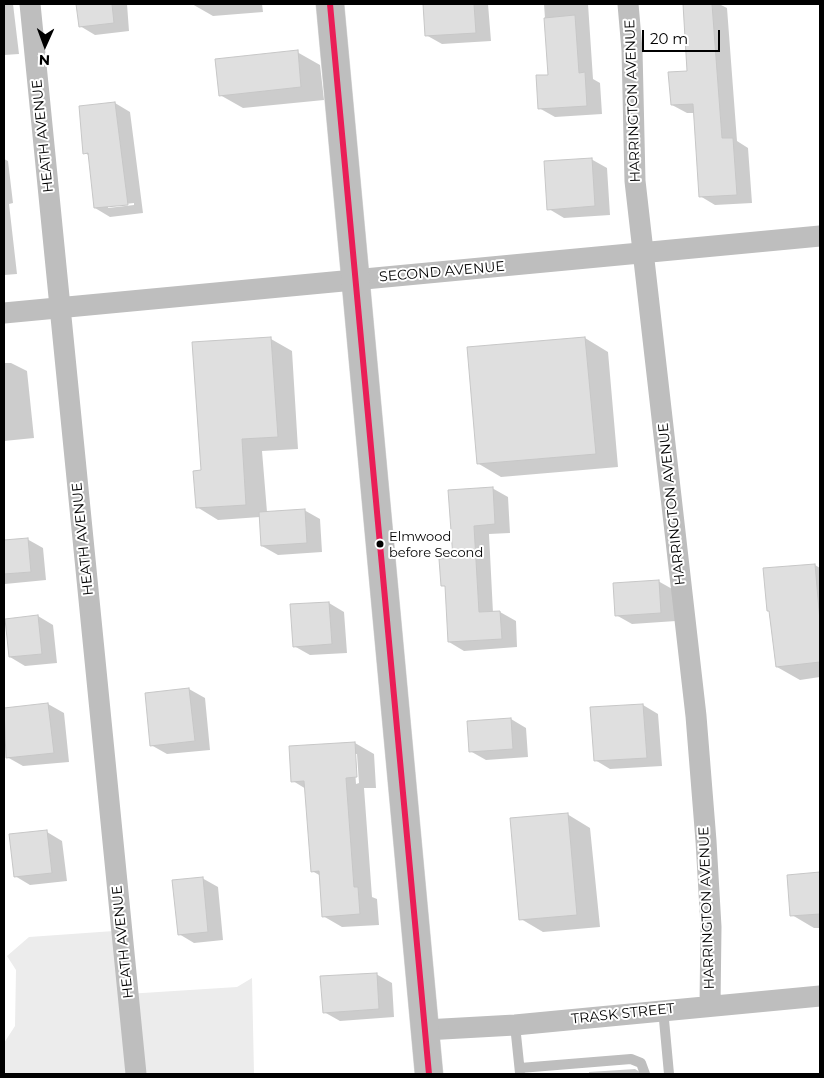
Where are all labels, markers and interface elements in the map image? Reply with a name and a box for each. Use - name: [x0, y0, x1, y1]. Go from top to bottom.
- street label: HARRINGTON AVENUE: [622, 19, 644, 183]
- north arrow: [20, 20, 70, 70]
- scale bar: [644, 20, 722, 52]
- text: 20 m: [650, 29, 688, 48]
- text: N: [39, 51, 50, 69]
- street label: HEATH AVENUE: [29, 79, 57, 193]
- street label: SECOND AVENUE: [378, 258, 506, 286]
- street label: HARRINGTON AVENUE: [655, 422, 689, 586]
- street label: HEATH AVENUE: [69, 482, 97, 596]
- place label: Elmwood before Second: [389, 529, 483, 560]
- marker: Elmwood before Second: [375, 539, 385, 549]
- street label: HARRINGTON AVENUE: [696, 826, 718, 990]
- street label: HEATH AVENUE: [109, 885, 137, 999]
- street label: TRASK STREET: [570, 1000, 676, 1028]

